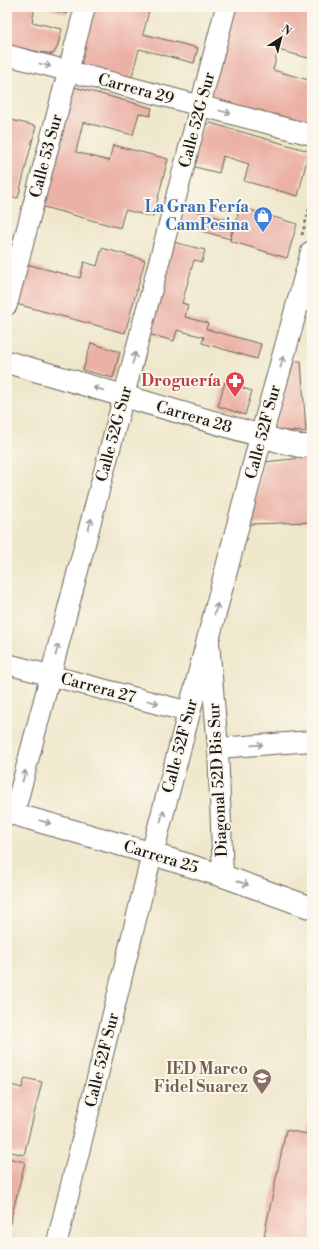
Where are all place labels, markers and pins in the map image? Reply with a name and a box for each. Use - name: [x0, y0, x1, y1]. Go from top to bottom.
- place label: La Gran Fería CamPesina: [145, 197, 249, 235]
- shop icon: La Gran Fería CamPesina: [252, 205, 274, 233]
- pharmacy icon: Droguería: [224, 370, 246, 398]
- place label: Droguería: [141, 371, 221, 391]
- place label: IED Marco Fidel Suarez: [154, 1059, 248, 1097]
- school or university icon: IED Marco Fidel Suarez: [251, 1067, 273, 1095]

